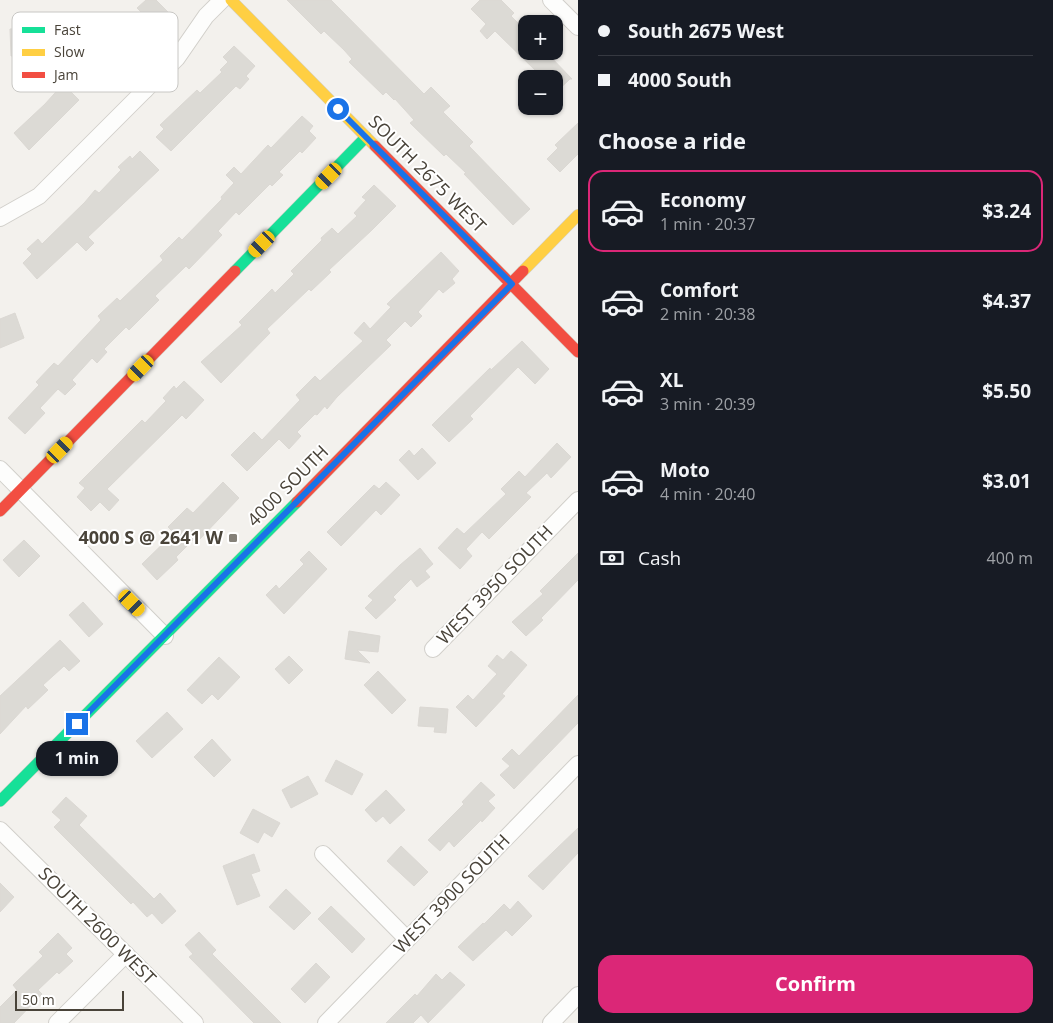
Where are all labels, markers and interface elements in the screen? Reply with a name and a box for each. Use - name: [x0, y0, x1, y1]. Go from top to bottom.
- legend: [12, 12, 178, 92]
- map controls: [518, 15, 563, 115]
- button: +: [518, 15, 563, 60]
- text: South 2675 West: [628, 18, 784, 44]
- text: Fast: [54, 20, 81, 39]
- text: Slow: [54, 42, 85, 61]
- text: Jam: [52, 65, 79, 84]
- text: 4000 South: [628, 67, 732, 93]
- button: −: [518, 70, 563, 115]
- route start: [327, 98, 349, 120]
- street label: SOUTH 2675 WEST: [364, 109, 492, 237]
- text: Choose a ride: [598, 125, 746, 155]
- car: [313, 160, 344, 192]
- text: Economy: [660, 187, 746, 213]
- icon: car: [600, 189, 645, 234]
- text: $3.24: [982, 198, 1031, 224]
- text: 1 min · 20:37: [660, 213, 755, 235]
- car: [246, 228, 277, 260]
- text: Comfort: [660, 277, 739, 303]
- icon: car: [600, 279, 645, 324]
- text: $4.37: [982, 288, 1031, 314]
- text: 2 min · 20:38: [660, 303, 755, 325]
- car: [125, 352, 156, 384]
- text: XL: [660, 367, 683, 393]
- icon: car: [600, 369, 645, 414]
- text: $5.50: [982, 378, 1031, 404]
- text: 3 min · 20:39: [660, 393, 755, 415]
- car: [44, 434, 75, 466]
- street label: 4000 SOUTH: [241, 439, 333, 531]
- text: Moto: [660, 457, 710, 483]
- icon: car: [600, 459, 645, 504]
- text: $3.01: [982, 468, 1031, 494]
- text: 4 min · 20:40: [660, 483, 755, 505]
- street label: WEST 3950 SOUTH: [431, 519, 557, 649]
- place label: 4000 S @ 2641 W: [78, 525, 224, 549]
- marker: 4000 S @ 2641 W: [227, 532, 239, 544]
- icon: cash: [598, 544, 626, 572]
- text: Cash: [638, 545, 681, 571]
- text: 400 m: [987, 547, 1033, 569]
- car: [116, 587, 147, 619]
- route end: [66, 713, 88, 735]
- callout: 1 min: [36, 742, 118, 776]
- text: 1 min: [55, 747, 99, 769]
- street label: WEST 3900 SOUTH: [388, 828, 514, 958]
- street label: SOUTH 2600 WEST: [34, 861, 162, 989]
- button: Confirm: [598, 955, 1033, 1013]
- scale bar: [15, 988, 124, 1011]
- text: 50 m: [22, 990, 55, 1009]

